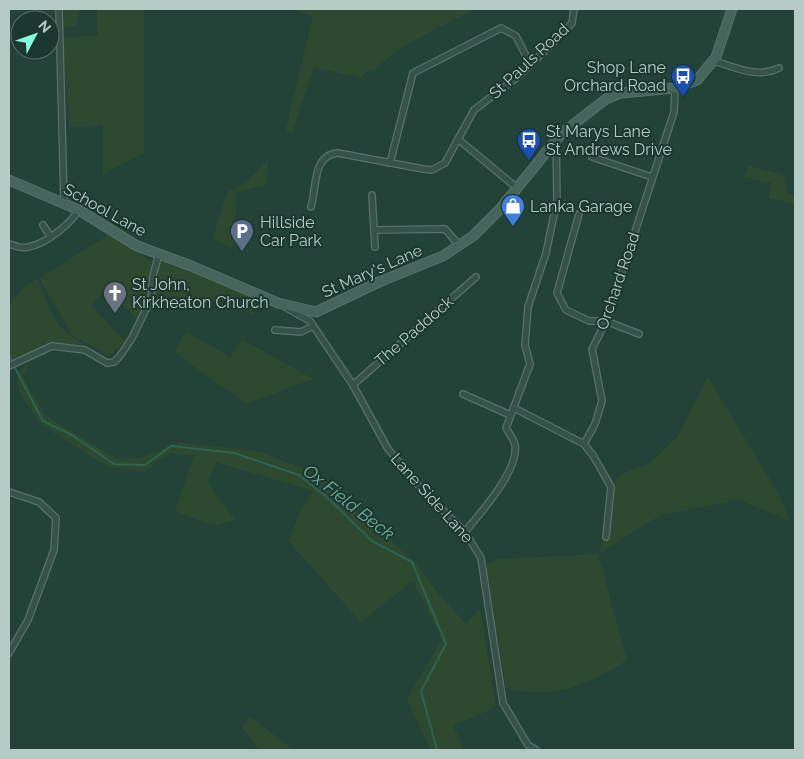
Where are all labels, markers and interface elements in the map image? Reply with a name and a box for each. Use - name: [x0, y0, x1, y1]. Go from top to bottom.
- north arrow: [10, 10, 60, 60]
- text: N: [35, 17, 54, 36]
- street label: St Pauls Road: [485, 19, 573, 103]
- place label: Shop Lane Orchard Road: [564, 58, 666, 95]
- bus stop icon: Shop Lane Orchard Road: [670, 63, 696, 97]
- place label: St Marys Lane St Andrews Drive: [546, 122, 672, 159]
- bus stop icon: St Marys Lane St Andrews Drive: [516, 127, 542, 161]
- street label: School Lane: [60, 179, 150, 241]
- shop icon: Lanka Garage: [500, 193, 526, 227]
- place label: Lanka Garage: [530, 197, 632, 216]
- place label: Hillside Car Park: [260, 213, 322, 250]
- parking icon: Hillside Car Park: [229, 218, 255, 252]
- street label: Orchard Road: [592, 230, 644, 332]
- street label: St Mary's Lane: [319, 240, 425, 302]
- place label: St John, Kirkheaton Church: [132, 275, 269, 312]
- church icon: St John, Kirkheaton Church: [102, 280, 128, 314]
- street label: The Paddock: [371, 291, 458, 370]
- street label: Lane Side Lane: [387, 449, 477, 547]
- water label: Ox Field Beck: [299, 460, 399, 544]

